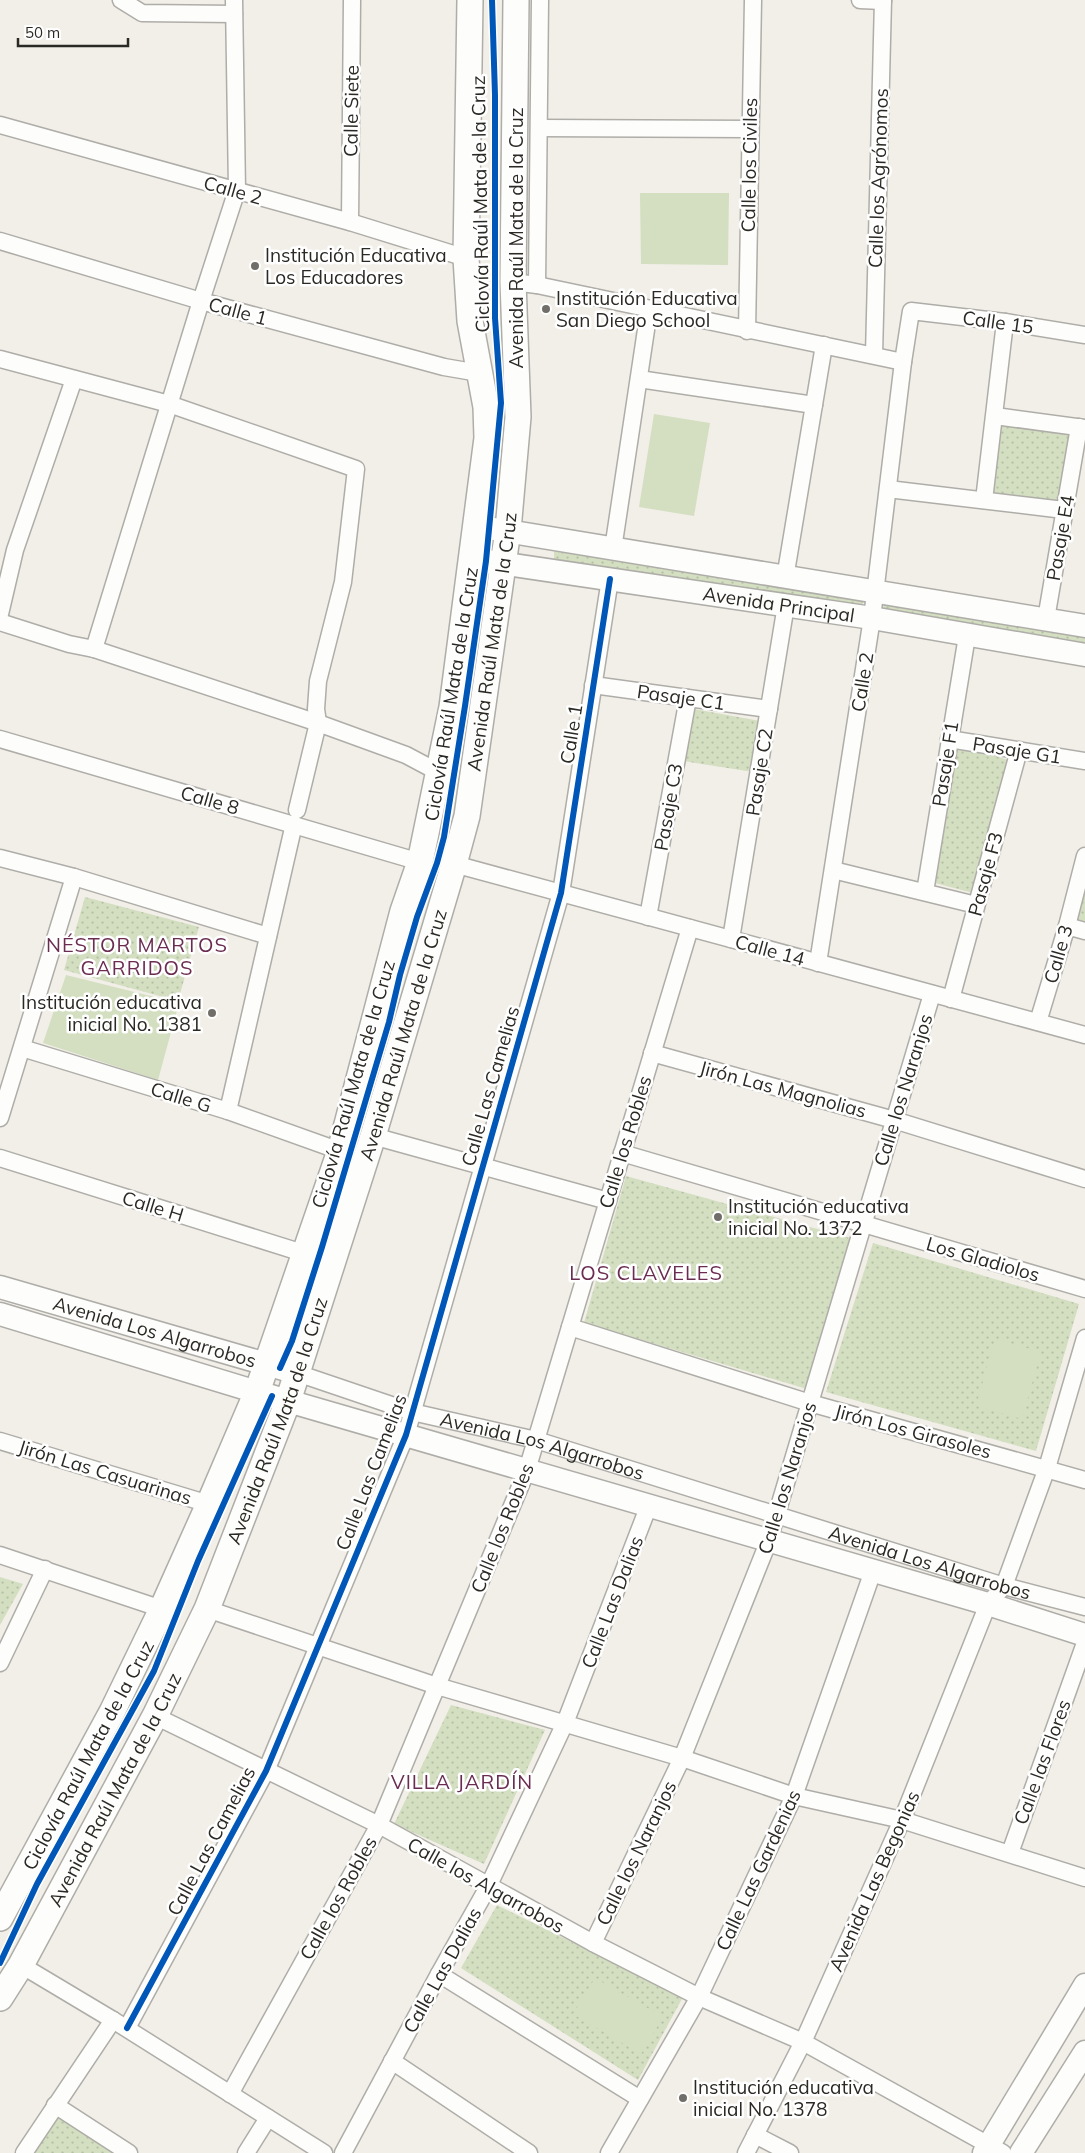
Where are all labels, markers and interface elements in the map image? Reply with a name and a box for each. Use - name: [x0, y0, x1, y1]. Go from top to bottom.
- scale bar: [18, 15, 128, 47]
- text: 50 m: [25, 23, 60, 42]
- street label: Calle Siete: [338, 65, 364, 157]
- street label: Ciclovía Raúl Mata de la Cruz: [466, 75, 494, 333]
- street label: Calle los Agrónomos: [863, 88, 893, 268]
- street label: Calle los Civiles: [736, 98, 762, 232]
- street label: Avenida Raúl Mata de la Cruz: [504, 107, 528, 369]
- street label: Calle 2: [201, 170, 265, 210]
- place label: Institución Educativa Los Educadores: [265, 243, 447, 289]
- marker: Institución Educativa Los Educadores: [249, 260, 261, 272]
- place label: Institución Educativa San Diego School: [556, 286, 738, 332]
- street label: Calle 1: [206, 292, 270, 330]
- marker: Institución Educativa San Diego School: [540, 303, 552, 315]
- street label: Calle 15: [961, 305, 1035, 339]
- street label: Pasaje E4: [1041, 493, 1079, 583]
- street label: Avenida Raúl Mata de la Cruz: [462, 511, 522, 773]
- street label: Ciclovía Raúl Mata de la Cruz: [419, 565, 483, 823]
- street label: Avenida Principal: [701, 581, 856, 627]
- street label: Calle 2: [845, 651, 879, 713]
- street label: Pasaje C1: [636, 679, 726, 715]
- street label: Calle 1: [554, 703, 588, 765]
- street label: Pasaje F1: [926, 720, 964, 808]
- street label: Pasaje C2: [740, 726, 778, 818]
- street label: Pasaje G1: [971, 731, 1063, 769]
- street label: Pasaje C3: [649, 761, 687, 853]
- street label: Calle 8: [178, 780, 242, 820]
- street label: Pasaje F3: [962, 829, 1008, 919]
- street label: Avenida Raúl Mata de la Cruz: [354, 906, 452, 1164]
- street label: Calle 3: [1038, 922, 1078, 986]
- street label: Calle 14: [732, 929, 808, 971]
- district label: NÉSTOR MARTOS GARRIDOS: [46, 932, 228, 980]
- street label: Ciclovía Raúl Mata de la Cruz: [306, 957, 400, 1211]
- place label: Institución educativa inicial No. 1381: [21, 990, 202, 1036]
- street label: Calle Las Camelias: [456, 1003, 524, 1169]
- marker: Institución educativa inicial No. 1381: [206, 1007, 218, 1019]
- street label: Calle los Naranjos: [868, 1011, 938, 1169]
- street label: Jirón Las Magnolias: [697, 1055, 869, 1123]
- street label: Calle los Robles: [593, 1073, 657, 1211]
- street label: Calle G: [148, 1076, 214, 1118]
- street label: Calle H: [119, 1185, 187, 1227]
- place label: Institución educativa inicial No. 1372: [728, 1194, 909, 1240]
- marker: Institución educativa inicial No. 1372: [712, 1211, 724, 1223]
- street label: Los Gladiolos: [924, 1231, 1042, 1287]
- district label: LOS CLAVELES: [569, 1260, 723, 1285]
- street label: Avenida Los Algarrobos: [50, 1291, 259, 1373]
- street label: Avenida Raúl Mata de la Cruz: [221, 1294, 333, 1548]
- street label: Calle Las Camelias: [330, 1390, 412, 1554]
- street label: Calle los Naranjos: [752, 1399, 822, 1557]
- street label: Jirón Los Girasoles: [832, 1399, 994, 1463]
- street label: Avenida Los Algarrobos: [438, 1407, 647, 1485]
- street label: Jirón Las Casuarinas: [15, 1434, 195, 1510]
- street label: Calle los Robles: [465, 1460, 539, 1596]
- street label: Avenida Los Algarrobos: [826, 1520, 1034, 1604]
- street label: Calle Las Dalias: [576, 1532, 648, 1672]
- street label: Ciclovía Raúl Mata de la Cruz: [17, 1636, 159, 1874]
- street label: Avenida Raúl Mata de la Cruz: [43, 1669, 186, 1911]
- street label: Calle las Flores: [1008, 1696, 1076, 1828]
- street label: Calle Las Camelias: [162, 1762, 260, 1920]
- district label: VILLA JARDÍN: [391, 1769, 533, 1794]
- street label: Calle los Naranjos: [591, 1777, 681, 1929]
- street label: Calle Las Gardenias: [710, 1786, 806, 1954]
- street label: Avenida Las Begonias: [823, 1787, 925, 1975]
- street label: Calle los Robles: [294, 1832, 382, 1964]
- street label: Calle los Algarrobos: [403, 1832, 569, 1938]
- street label: Calle Las Dalias: [398, 1903, 486, 2037]
- place label: Institución educativa inicial No. 1378: [693, 2075, 874, 2121]
- marker: Institución educativa inicial No. 1378: [677, 2092, 689, 2104]

